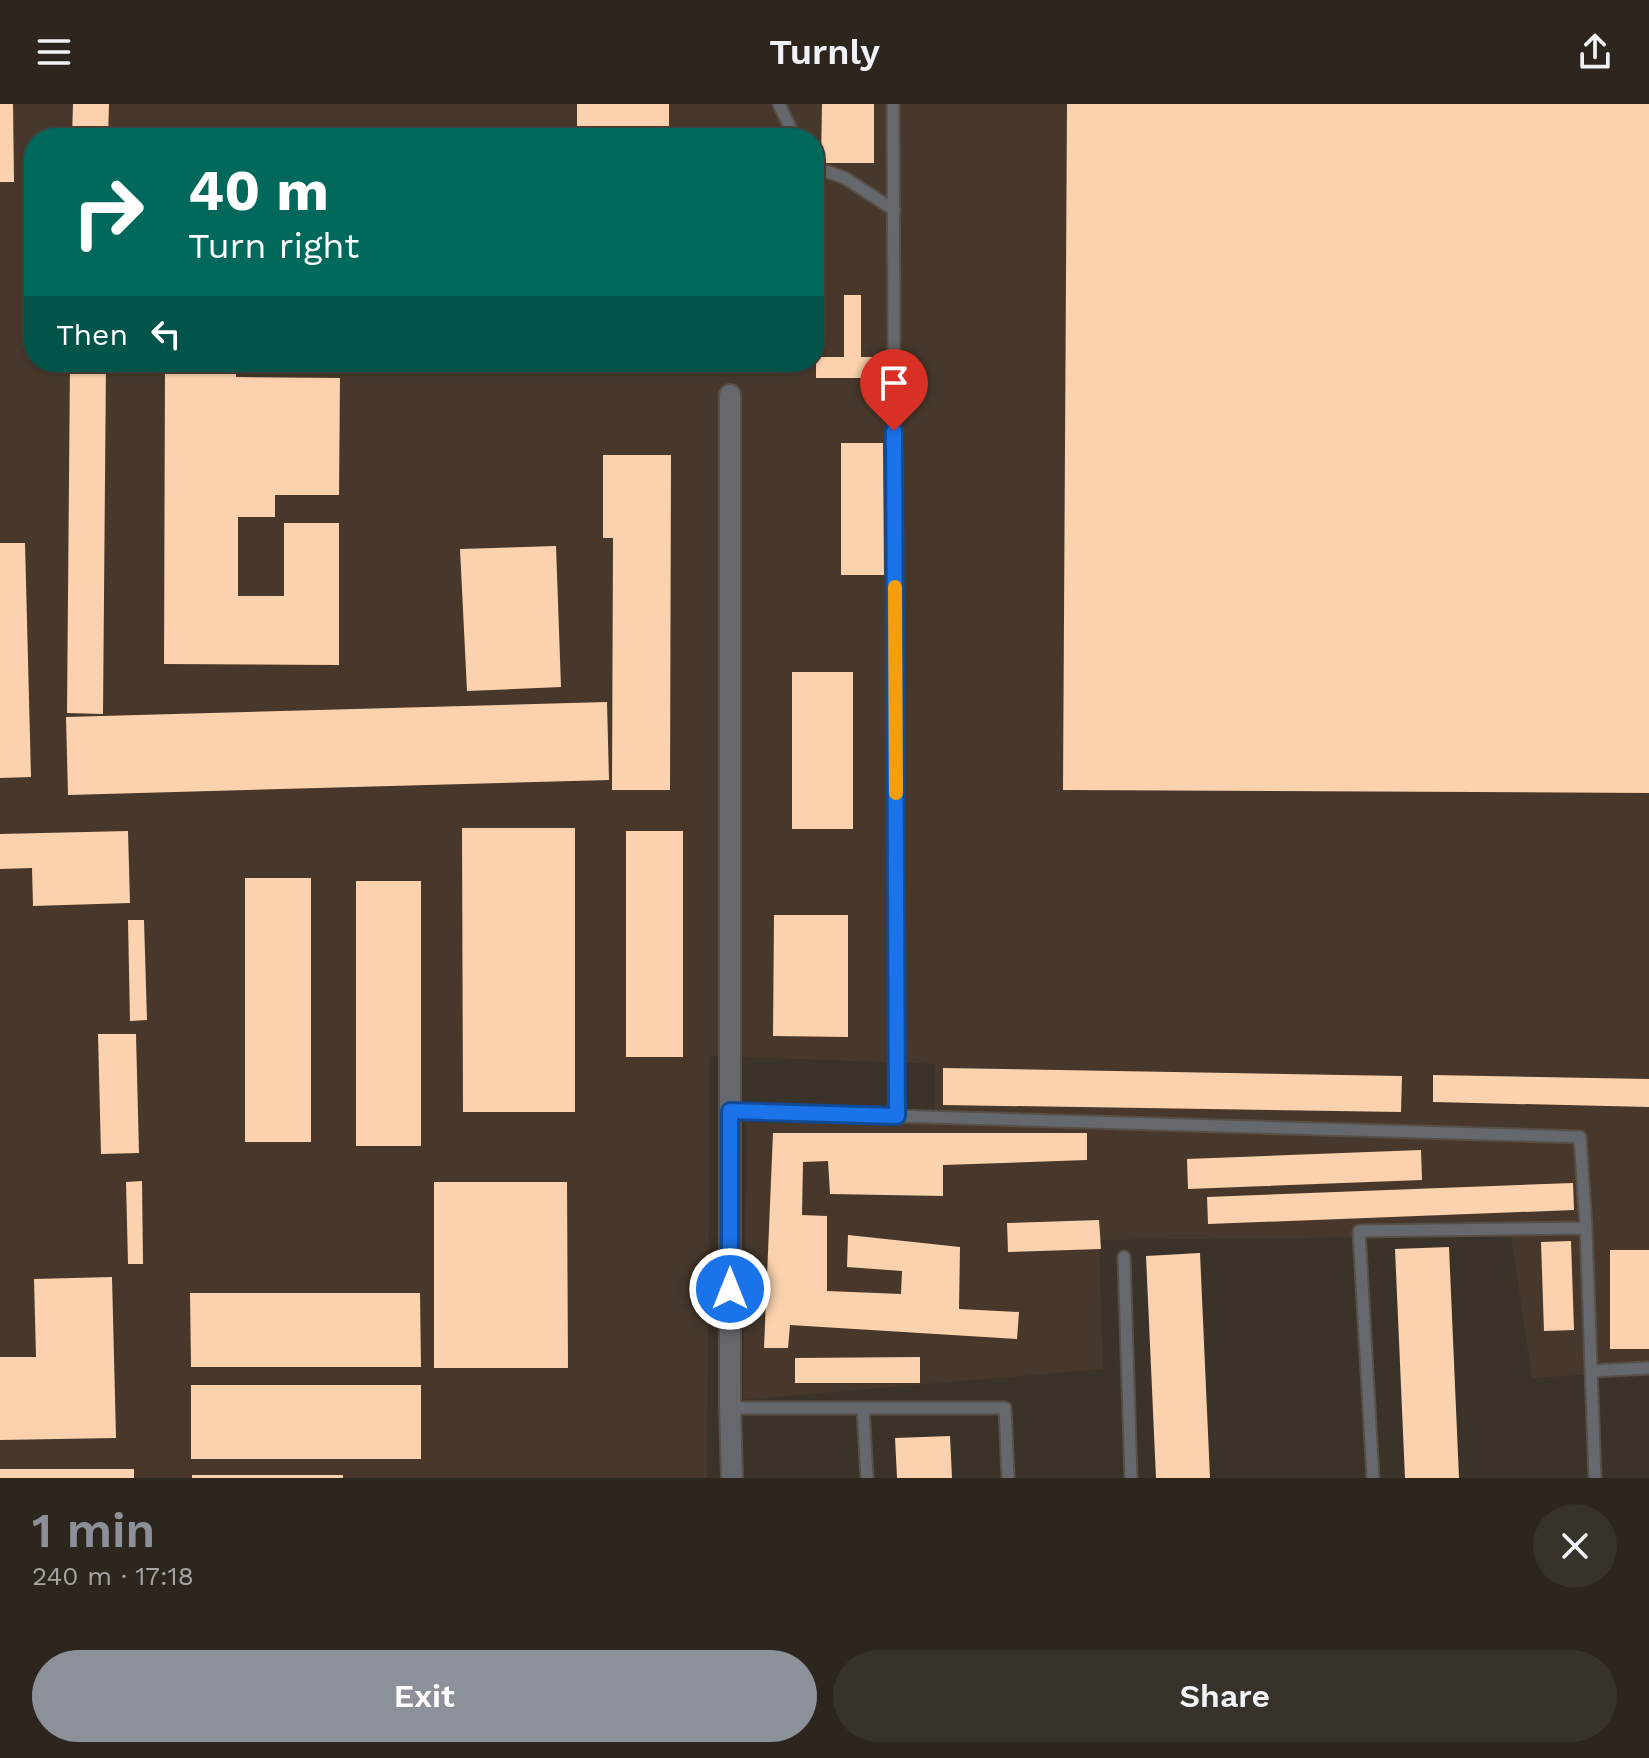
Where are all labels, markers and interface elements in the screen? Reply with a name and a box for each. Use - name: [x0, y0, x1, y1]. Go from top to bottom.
- icon: menu: [32, 30, 76, 74]
- icon: share: [1573, 30, 1617, 74]
- text: Turnly: [769, 31, 880, 73]
- text: 40 m: [188, 158, 329, 224]
- icon: right: [56, 160, 160, 264]
- text: Turn right: [188, 225, 359, 267]
- icon: left: [144, 312, 188, 356]
- text: Then: [56, 317, 128, 352]
- pin: [860, 349, 928, 431]
- icon: arrive: [872, 361, 916, 405]
- position arrow: [688, 1247, 772, 1331]
- text: 1 min: [32, 1502, 155, 1559]
- button: close: [1533, 1504, 1617, 1588]
- text: 240 m · 17:18: [32, 1561, 194, 1591]
- button: Exit: [32, 1650, 817, 1742]
- button: Share: [833, 1650, 1617, 1742]

